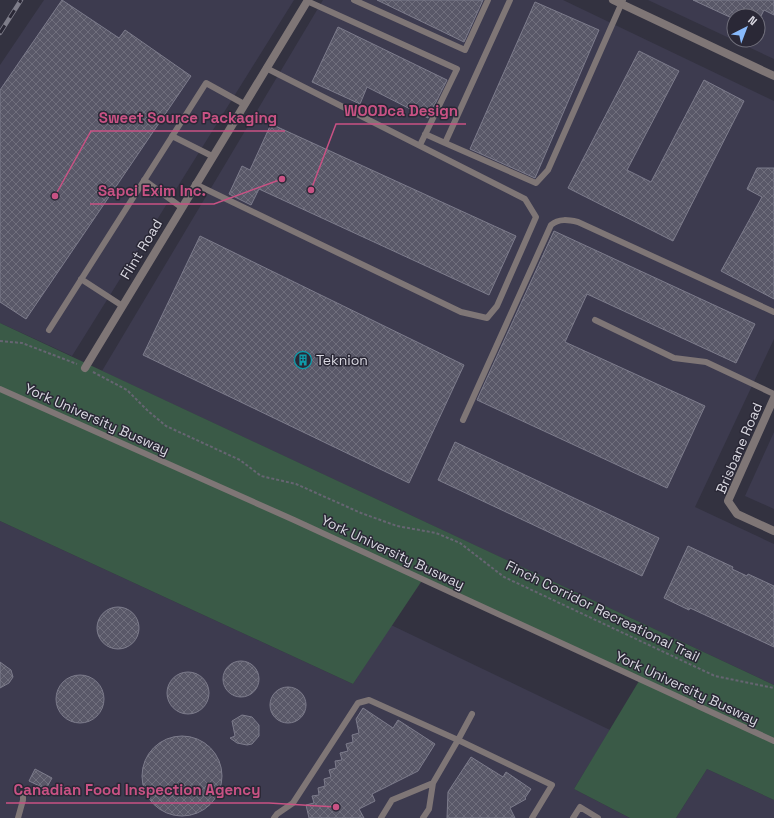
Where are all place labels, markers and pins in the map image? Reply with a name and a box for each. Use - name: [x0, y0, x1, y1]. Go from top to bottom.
- callout: WOODca Design: [336, 97, 466, 124]
- callout: Sweet Source Packaging: [91, 104, 285, 131]
- callout: Sapci Exim Inc.: [90, 177, 214, 204]
- building icon: Teknion: [293, 350, 313, 370]
- place label: Teknion: [316, 351, 368, 369]
- callout: Canadian Food Inspection Agency: [6, 776, 269, 803]

